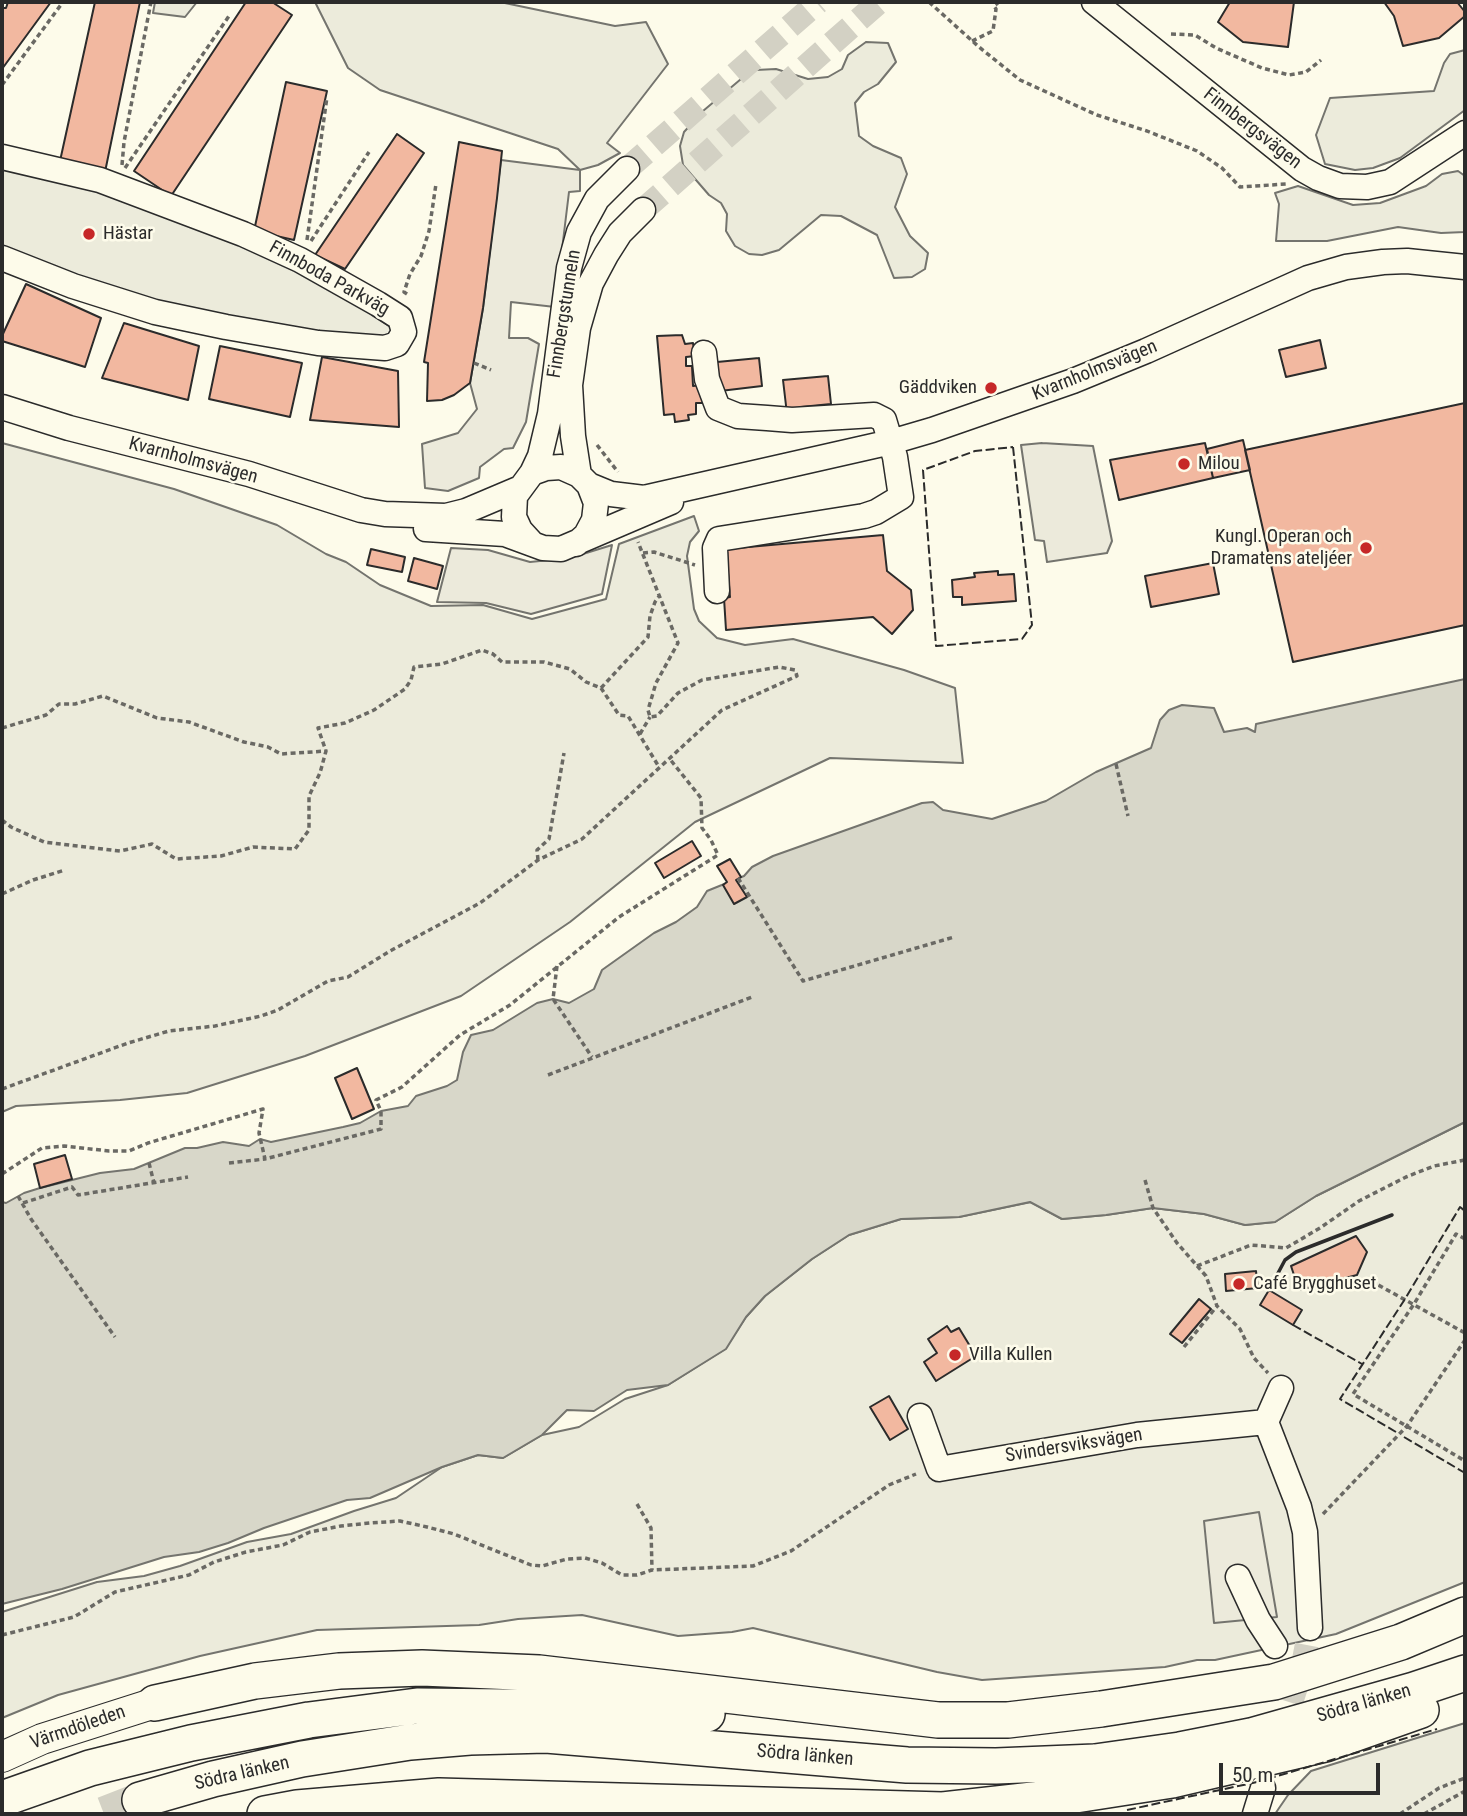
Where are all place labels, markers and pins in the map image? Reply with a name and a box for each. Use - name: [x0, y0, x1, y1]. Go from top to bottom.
- place label: Hästar: [103, 223, 153, 245]
- marker: Hästar: [81, 226, 97, 242]
- place label: Gäddviken: [899, 377, 977, 399]
- marker: Gäddviken: [983, 380, 999, 396]
- place label: Milou: [1198, 453, 1240, 475]
- marker: Milou: [1176, 456, 1192, 472]
- place label: Kungl. Operan och Dramatens ateljéer: [1211, 526, 1352, 570]
- marker: Kungl. Operan och Dramatens ateljéer: [1358, 540, 1374, 556]
- place label: Café Brygghuset: [1253, 1273, 1376, 1295]
- marker: Café Brygghuset: [1231, 1276, 1247, 1292]
- place label: Villa Kullen: [969, 1344, 1052, 1366]
- marker: Villa Kullen: [947, 1347, 963, 1363]

